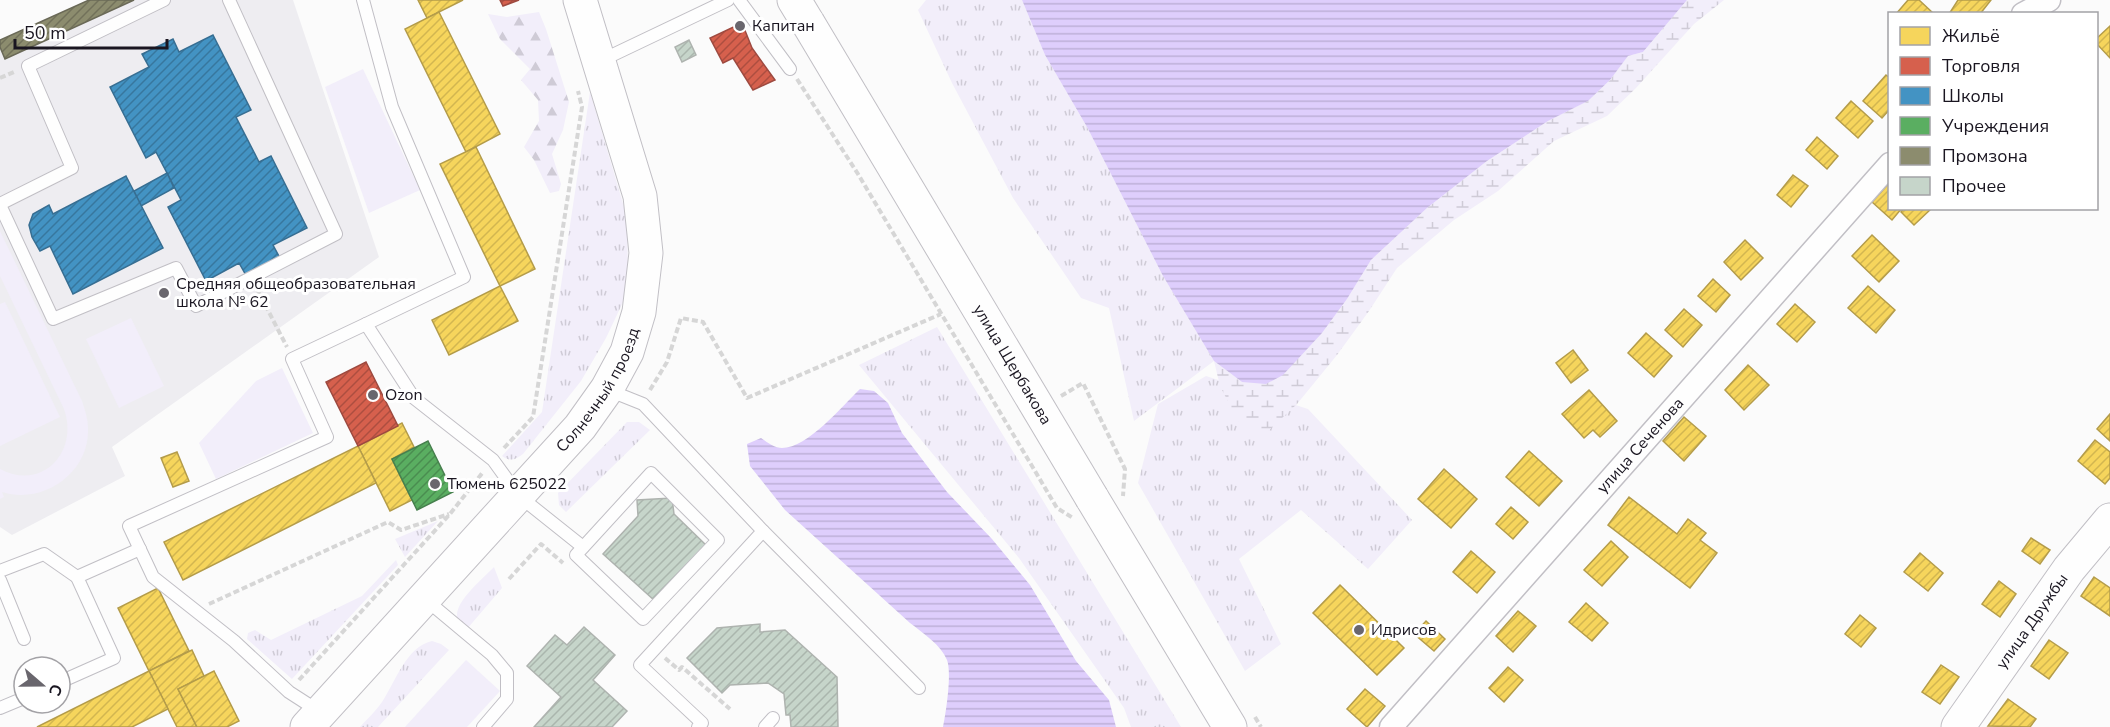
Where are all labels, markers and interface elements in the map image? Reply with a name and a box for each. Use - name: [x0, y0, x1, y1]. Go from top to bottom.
- scale bar: [15, 12, 166, 50]
- legend: [1888, 12, 2098, 210]
- place label: Капитан: [752, 15, 815, 37]
- marker: Капитан: [733, 19, 747, 33]
- text: 50 m: [24, 21, 66, 45]
- text: Жильё: [1942, 24, 2000, 48]
- text: Торговля: [1942, 54, 2020, 78]
- text: Школы: [1942, 84, 2004, 108]
- text: Учреждения: [1941, 114, 2049, 138]
- text: Промзона: [1942, 144, 2028, 168]
- text: Прочее: [1942, 174, 2006, 198]
- place label: Средняя общеобразовательная школа № 62: [176, 273, 416, 313]
- marker: Средняя общеобразовательная школа № 62: [157, 286, 171, 300]
- street label: улица Щербакова: [968, 300, 1057, 429]
- street label: Солнечный проезд: [551, 324, 645, 457]
- place label: Ozon: [385, 384, 423, 406]
- marker: Ozon: [366, 388, 380, 402]
- street label: улица Сеченова: [1592, 393, 1689, 498]
- place label: Тюмень 625022: [447, 473, 567, 495]
- marker: Тюмень 625022: [428, 477, 442, 491]
- street label: улица Дружбы: [1991, 569, 2073, 674]
- place label: Идрисов: [1371, 619, 1437, 641]
- marker: Идрисов: [1352, 623, 1366, 637]
- north arrow: [12, 655, 72, 715]
- text: С: [43, 681, 67, 699]

